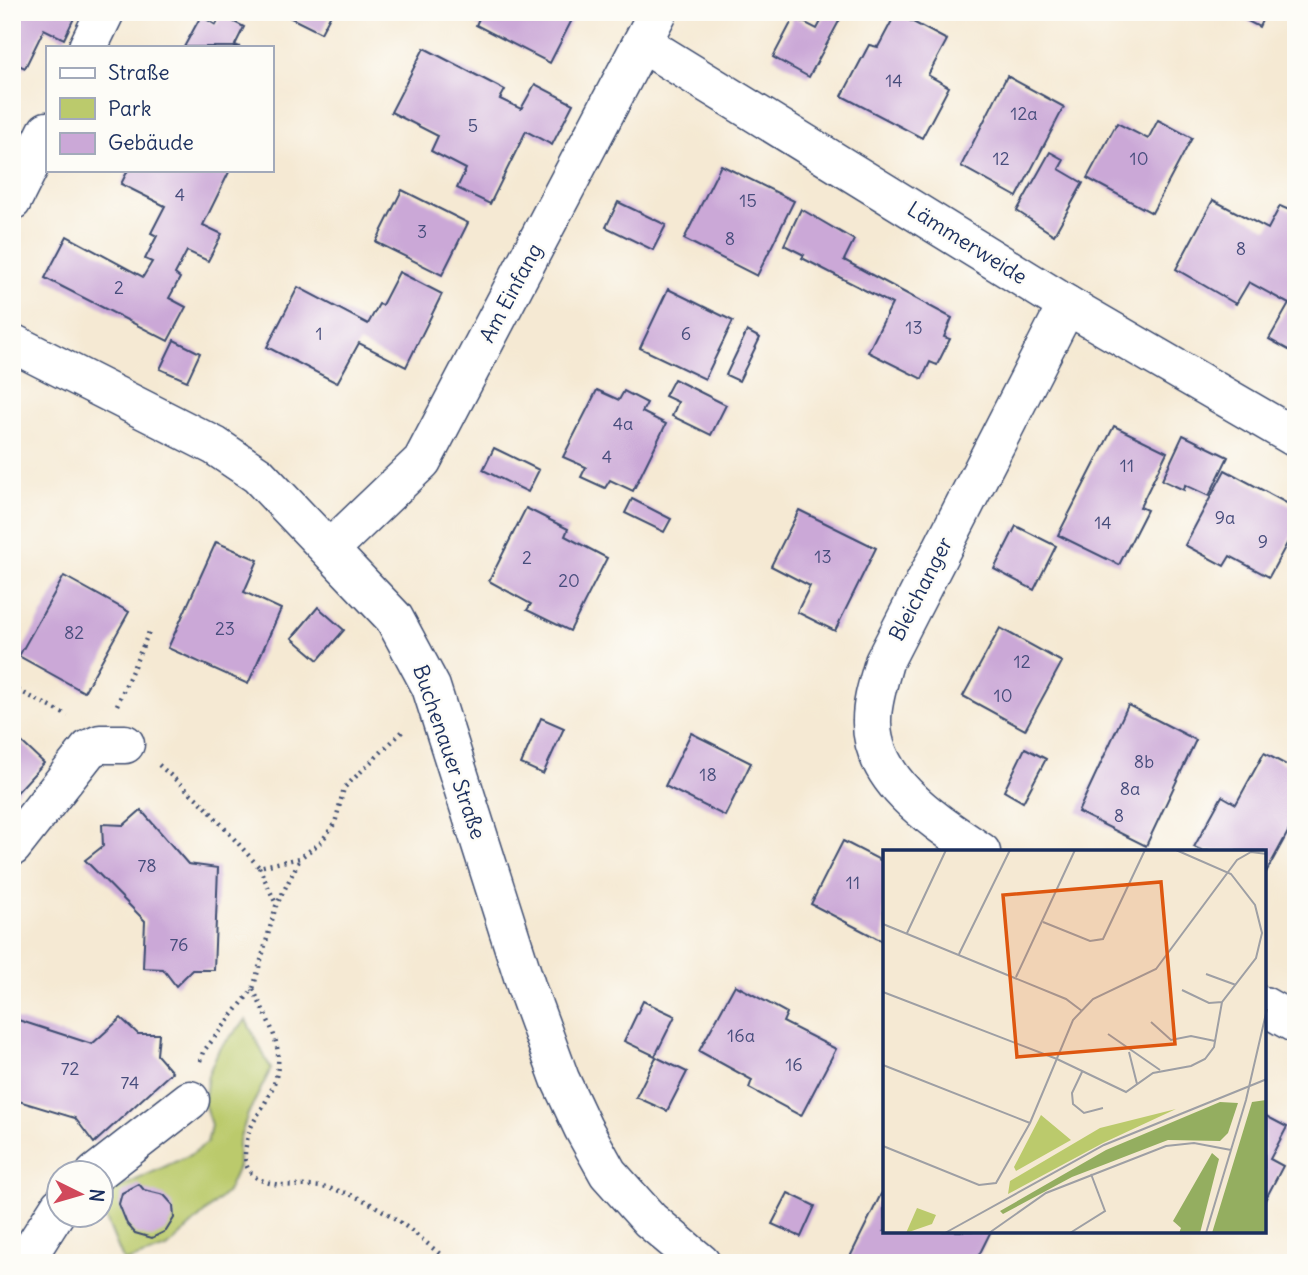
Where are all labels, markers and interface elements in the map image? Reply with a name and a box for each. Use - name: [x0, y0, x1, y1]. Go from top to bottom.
- legend: [46, 46, 273, 172]
- text: Straße: [108, 59, 169, 86]
- house number: 14: [885, 69, 903, 92]
- text: Park: [108, 95, 151, 122]
- house number: 12a: [1010, 102, 1038, 125]
- house number: 5: [468, 114, 478, 137]
- text: Gebäude: [108, 129, 194, 156]
- house number: 12: [992, 147, 1010, 170]
- house number: 10: [1130, 147, 1149, 170]
- house number: 4: [175, 183, 185, 206]
- house number: 15: [739, 189, 757, 212]
- street label: Lämmerweide: [902, 195, 1032, 290]
- house number: 3: [417, 220, 427, 243]
- house number: 8: [725, 227, 735, 250]
- house number: 8: [1236, 237, 1246, 260]
- street label: Am Einfang: [473, 239, 548, 347]
- house number: 2: [114, 276, 124, 299]
- house number: 13: [905, 316, 923, 339]
- house number: 1: [315, 322, 323, 345]
- house number: 6: [681, 322, 691, 345]
- house number: 4a: [613, 412, 633, 435]
- house number: 4: [602, 445, 612, 468]
- house number: 11: [1120, 454, 1134, 477]
- house number: 9a: [1215, 506, 1235, 529]
- house number: 14: [1094, 511, 1112, 534]
- house number: 9: [1258, 530, 1268, 553]
- street label: Bleichanger: [883, 532, 958, 645]
- house number: 13: [814, 545, 832, 568]
- house number: 2: [522, 546, 532, 569]
- house number: 20: [558, 569, 580, 592]
- house number: 23: [215, 617, 235, 640]
- house number: 82: [64, 621, 84, 644]
- house number: 12: [1013, 650, 1031, 673]
- street label: Buchenauer Straße: [407, 661, 492, 843]
- house number: 10: [994, 684, 1013, 707]
- house number: 8b: [1134, 750, 1154, 773]
- house number: 18: [699, 763, 717, 786]
- house number: 8a: [1120, 777, 1140, 800]
- house number: 8: [1114, 804, 1124, 827]
- inset map: [883, 850, 1266, 1233]
- house number: 78: [137, 854, 157, 877]
- house number: 11: [846, 871, 860, 894]
- house number: 76: [170, 933, 188, 956]
- house number: 16a: [727, 1024, 755, 1047]
- house number: 16: [785, 1053, 803, 1076]
- house number: 72: [61, 1057, 79, 1080]
- house number: 74: [121, 1071, 139, 1094]
- north arrow: [46, 1160, 116, 1230]
- text: N: [84, 1188, 109, 1203]

